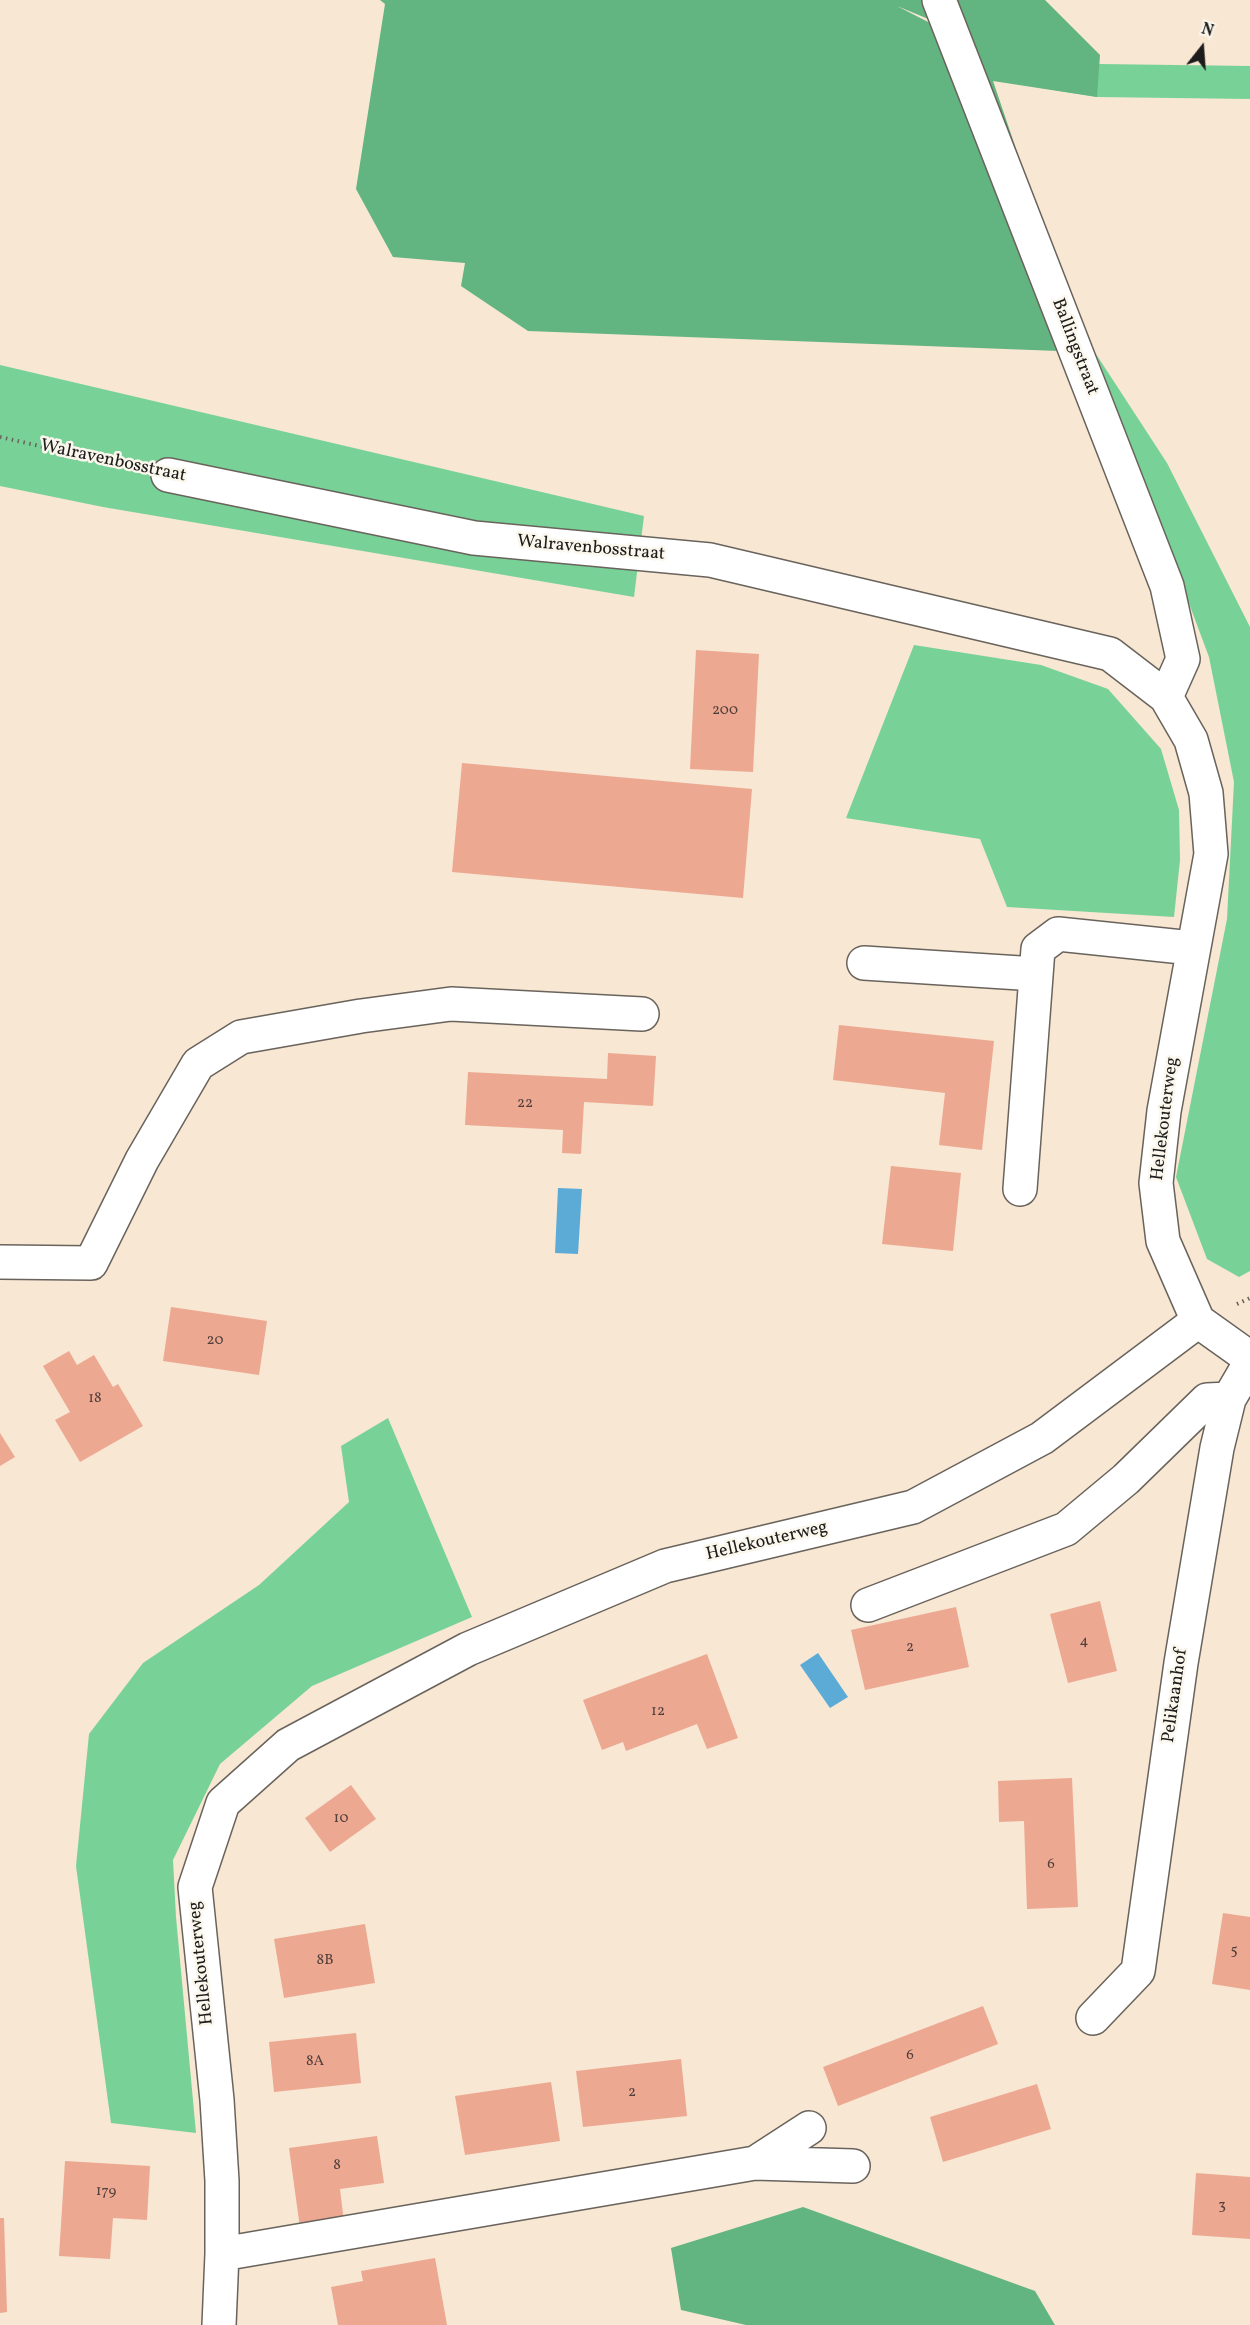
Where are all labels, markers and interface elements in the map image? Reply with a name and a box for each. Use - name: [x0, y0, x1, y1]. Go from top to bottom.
- north arrow: [1172, 18, 1232, 78]
- text: N: [1198, 19, 1216, 43]
- street label: Ballingstraat: [1046, 296, 1102, 398]
- street label: Walravenbosstraat: [38, 436, 188, 488]
- street label: Walravenbosstraat: [516, 532, 666, 566]
- house number: 200: [712, 702, 738, 720]
- street label: Hellekouterweg: [1148, 1056, 1184, 1182]
- house number: 22: [517, 1095, 533, 1113]
- house number: 20: [207, 1332, 223, 1350]
- house number: 18: [88, 1390, 102, 1408]
- street label: Hellekouterweg: [704, 1517, 830, 1567]
- house number: 4: [1080, 1633, 1088, 1651]
- house number: 2: [906, 1639, 914, 1657]
- street label: Pelikaanhof: [1159, 1648, 1193, 1744]
- house number: 12: [651, 1703, 665, 1721]
- house number: 10: [334, 1810, 348, 1828]
- house number: 6: [1047, 1856, 1055, 1874]
- street label: Hellekouterweg: [185, 1900, 219, 2026]
- house number: 5: [1230, 1942, 1238, 1960]
- house number: 8B: [317, 1952, 333, 1970]
- house number: 6: [906, 2047, 914, 2065]
- house number: 8A: [306, 2053, 324, 2071]
- house number: 2: [628, 2084, 636, 2102]
- house number: 8: [333, 2157, 341, 2175]
- house number: 179: [96, 2183, 116, 2201]
- house number: 3: [1218, 2197, 1226, 2215]

